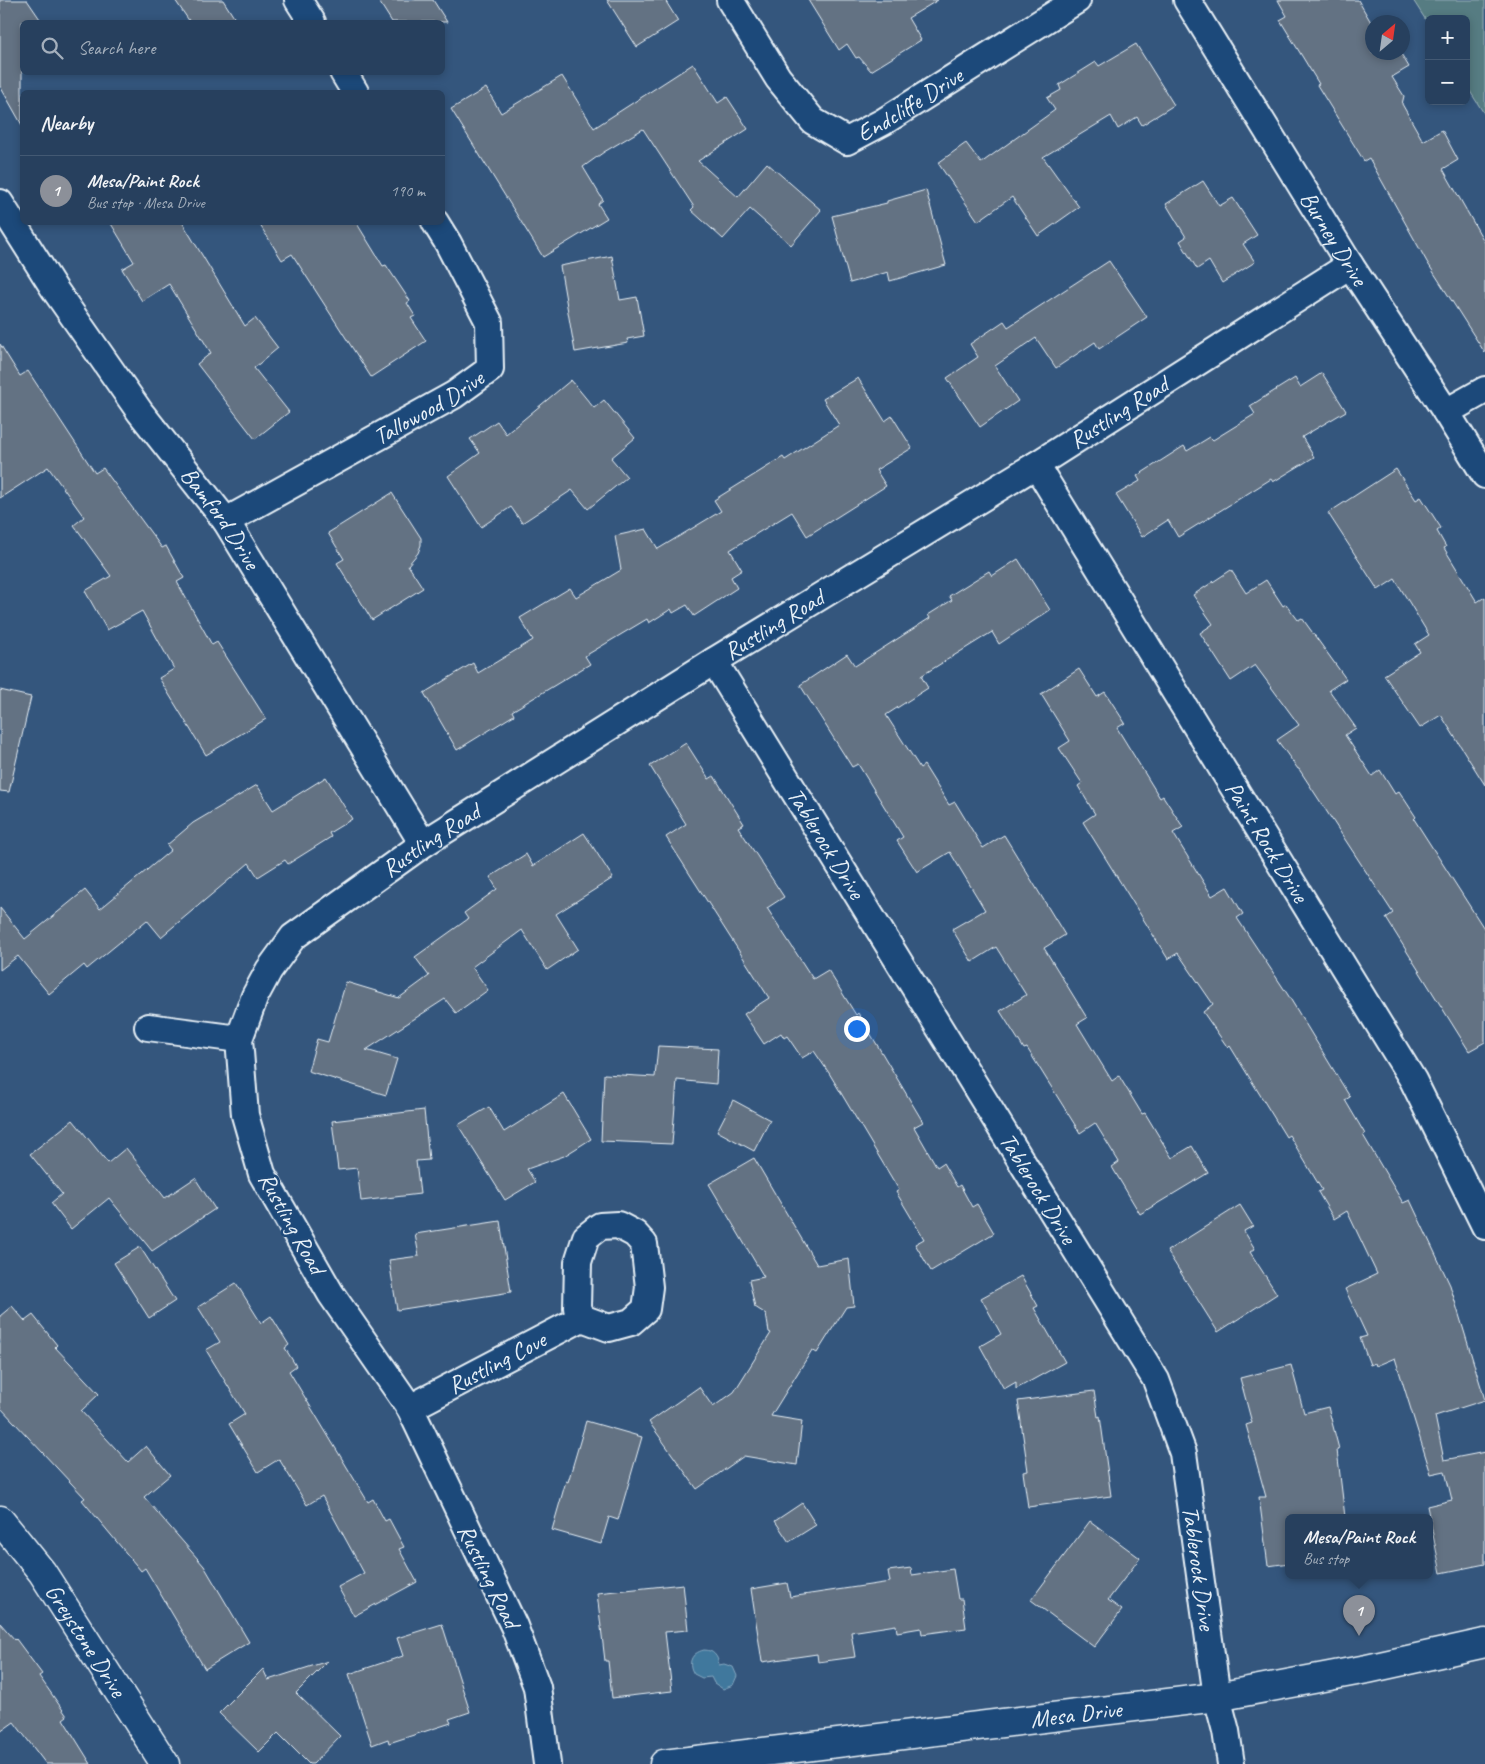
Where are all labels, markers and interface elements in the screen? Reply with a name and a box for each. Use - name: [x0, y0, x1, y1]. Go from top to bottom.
- north arrow: [1365, 15, 1410, 60]
- map controls: [1425, 15, 1470, 105]
- button: +: [1425, 15, 1470, 60]
- search box: [20, 20, 445, 75]
- icon: search: [38, 34, 66, 62]
- text: Search here: [78, 36, 155, 60]
- street label: Endcliffe Drive: [852, 60, 970, 148]
- button: −: [1425, 60, 1470, 105]
- text: Nearby: [40, 110, 93, 136]
- text: Mesa/Paint Rock: [87, 169, 199, 193]
- text: 1: [52, 181, 60, 201]
- text: 190 m: [391, 181, 425, 201]
- street label: Burney Drive: [1293, 186, 1376, 293]
- text: Bus stop · Mesa Drive: [87, 193, 205, 213]
- street label: Tallowood Drive: [368, 362, 491, 452]
- street label: Rustling Road: [1063, 368, 1177, 455]
- street label: Bamford Drive: [174, 461, 268, 577]
- street label: Rustling Road: [718, 581, 833, 667]
- street label: Paint Rock Drive: [1219, 776, 1317, 910]
- street label: Tablerock Drive: [781, 782, 873, 906]
- street label: Rustling Road: [376, 795, 489, 884]
- your location: [844, 1016, 870, 1042]
- street label: Tablerock Drive: [993, 1127, 1085, 1251]
- street label: Rustling Road: [252, 1167, 334, 1282]
- street label: Rustling Cove: [443, 1324, 553, 1401]
- street label: Tablerock Drive: [1176, 1504, 1223, 1634]
- popup: [1285, 1514, 1433, 1579]
- street label: Rustling Road: [451, 1519, 529, 1636]
- text: Mesa/Paint Rock: [1303, 1525, 1415, 1549]
- text: Bus stop: [1303, 1549, 1349, 1569]
- street label: Greystone Drive: [39, 1578, 134, 1704]
- pin: 1: [1343, 1595, 1375, 1636]
- street label: Mesa Drive: [1029, 1693, 1125, 1734]

